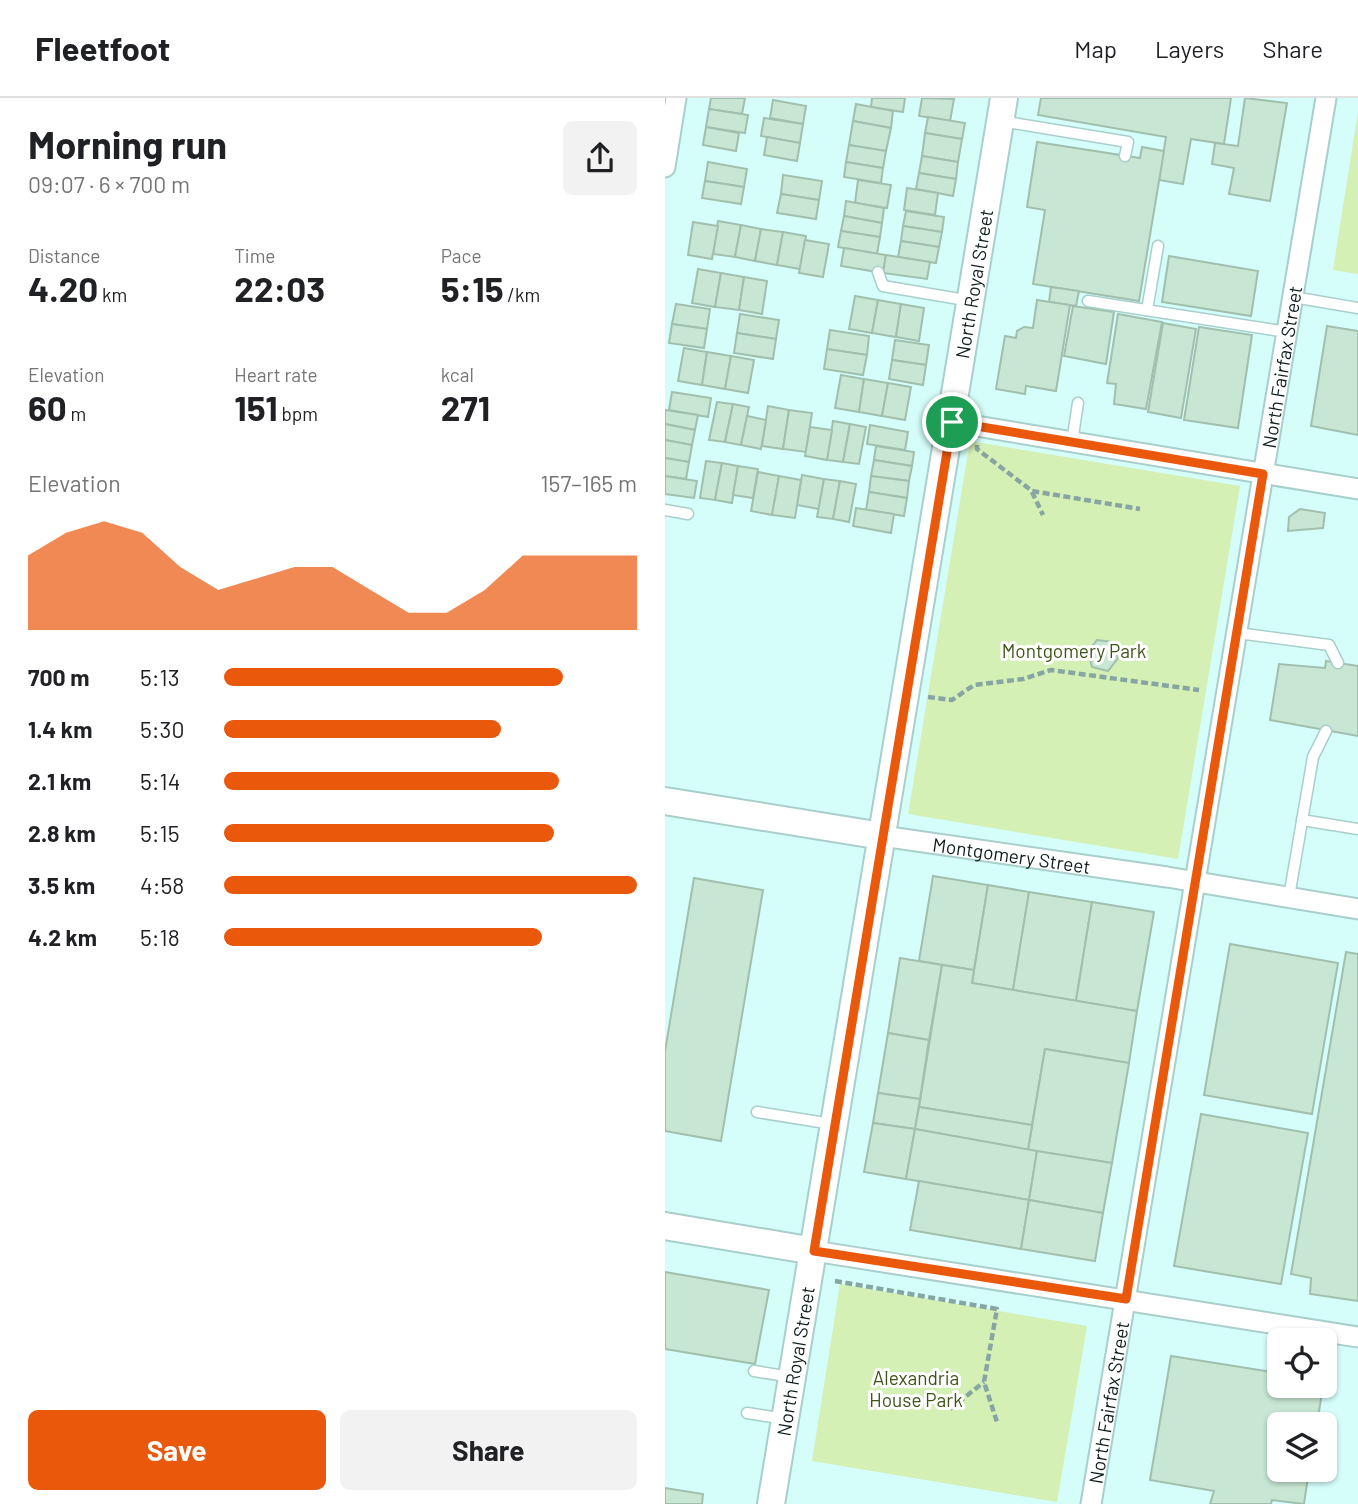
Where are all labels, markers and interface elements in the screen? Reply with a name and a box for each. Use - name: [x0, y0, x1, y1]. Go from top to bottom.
- text: Fleetfoot: [35, 28, 170, 68]
- text: Map: [1074, 34, 1117, 63]
- text: Layers: [1155, 34, 1224, 63]
- text: Share: [1262, 34, 1323, 63]
- text: Morning run: [28, 121, 227, 167]
- button: share: [563, 121, 637, 195]
- text: 09:07 · 6 × 700 m: [28, 170, 190, 198]
- street label: North Royal Street: [950, 207, 997, 360]
- text: Distance: [28, 244, 100, 267]
- text: Time: [234, 244, 275, 267]
- text: Pace: [441, 244, 482, 267]
- text: 4.20: [28, 267, 98, 309]
- text: 22:03: [234, 267, 325, 309]
- text: 5:15: [441, 267, 504, 309]
- text: km: [98, 283, 127, 306]
- text: /km: [504, 283, 540, 306]
- street label: North Fairfax Street: [1256, 284, 1306, 450]
- text: Elevation: [28, 363, 105, 386]
- text: Heart rate: [234, 363, 318, 386]
- text: kcal: [441, 363, 474, 386]
- text: 60: [28, 386, 67, 428]
- text: 151: [234, 386, 278, 428]
- text: 271: [441, 386, 490, 428]
- pin: [922, 392, 982, 452]
- text: m: [67, 402, 86, 425]
- text: bpm: [278, 402, 318, 425]
- icon: arrive: [933, 403, 971, 441]
- text: Elevation: [28, 469, 121, 497]
- text: 157–165 m: [541, 469, 637, 497]
- park label: Montgomery Park: [1002, 639, 1146, 662]
- text: 700 m: [28, 663, 89, 691]
- text: 5:13: [140, 663, 180, 691]
- text: 1.4 km: [28, 715, 92, 743]
- text: 5:30: [140, 715, 184, 743]
- text: 2.1 km: [28, 767, 91, 795]
- text: 5:14: [140, 767, 180, 795]
- text: 2.8 km: [28, 819, 96, 847]
- text: 5:15: [140, 819, 180, 847]
- street label: Montgomery Street: [931, 832, 1092, 877]
- text: 3.5 km: [28, 871, 95, 899]
- text: 4:58: [140, 871, 184, 899]
- text: 4.2 km: [28, 923, 97, 951]
- text: 5:18: [140, 923, 180, 951]
- street label: North Royal Street: [771, 1284, 818, 1437]
- street label: North Fairfax Street: [1083, 1319, 1133, 1485]
- map controls: [1267, 1328, 1337, 1482]
- button: locate: [1267, 1328, 1337, 1398]
- park label: Alexandria House Park: [869, 1366, 963, 1411]
- button: Save: [28, 1410, 326, 1490]
- button: Share: [340, 1410, 637, 1490]
- button: layers: [1267, 1412, 1337, 1482]

